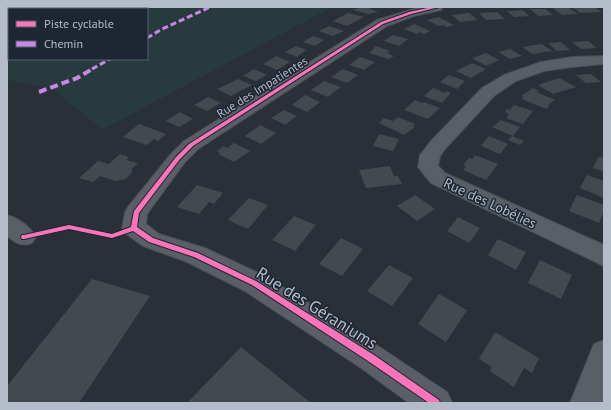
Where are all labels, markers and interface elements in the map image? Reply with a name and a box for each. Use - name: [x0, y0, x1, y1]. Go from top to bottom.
- legend: [8, 8, 148, 60]
- text: Piste cyclable: [44, 16, 114, 31]
- text: Chemin: [44, 36, 83, 51]
- street label: Rue des Impatientes: [214, 53, 310, 121]
- street label: Rue des Lobélies: [441, 174, 539, 232]
- street label: Rue des Géraniums: [252, 262, 382, 354]

